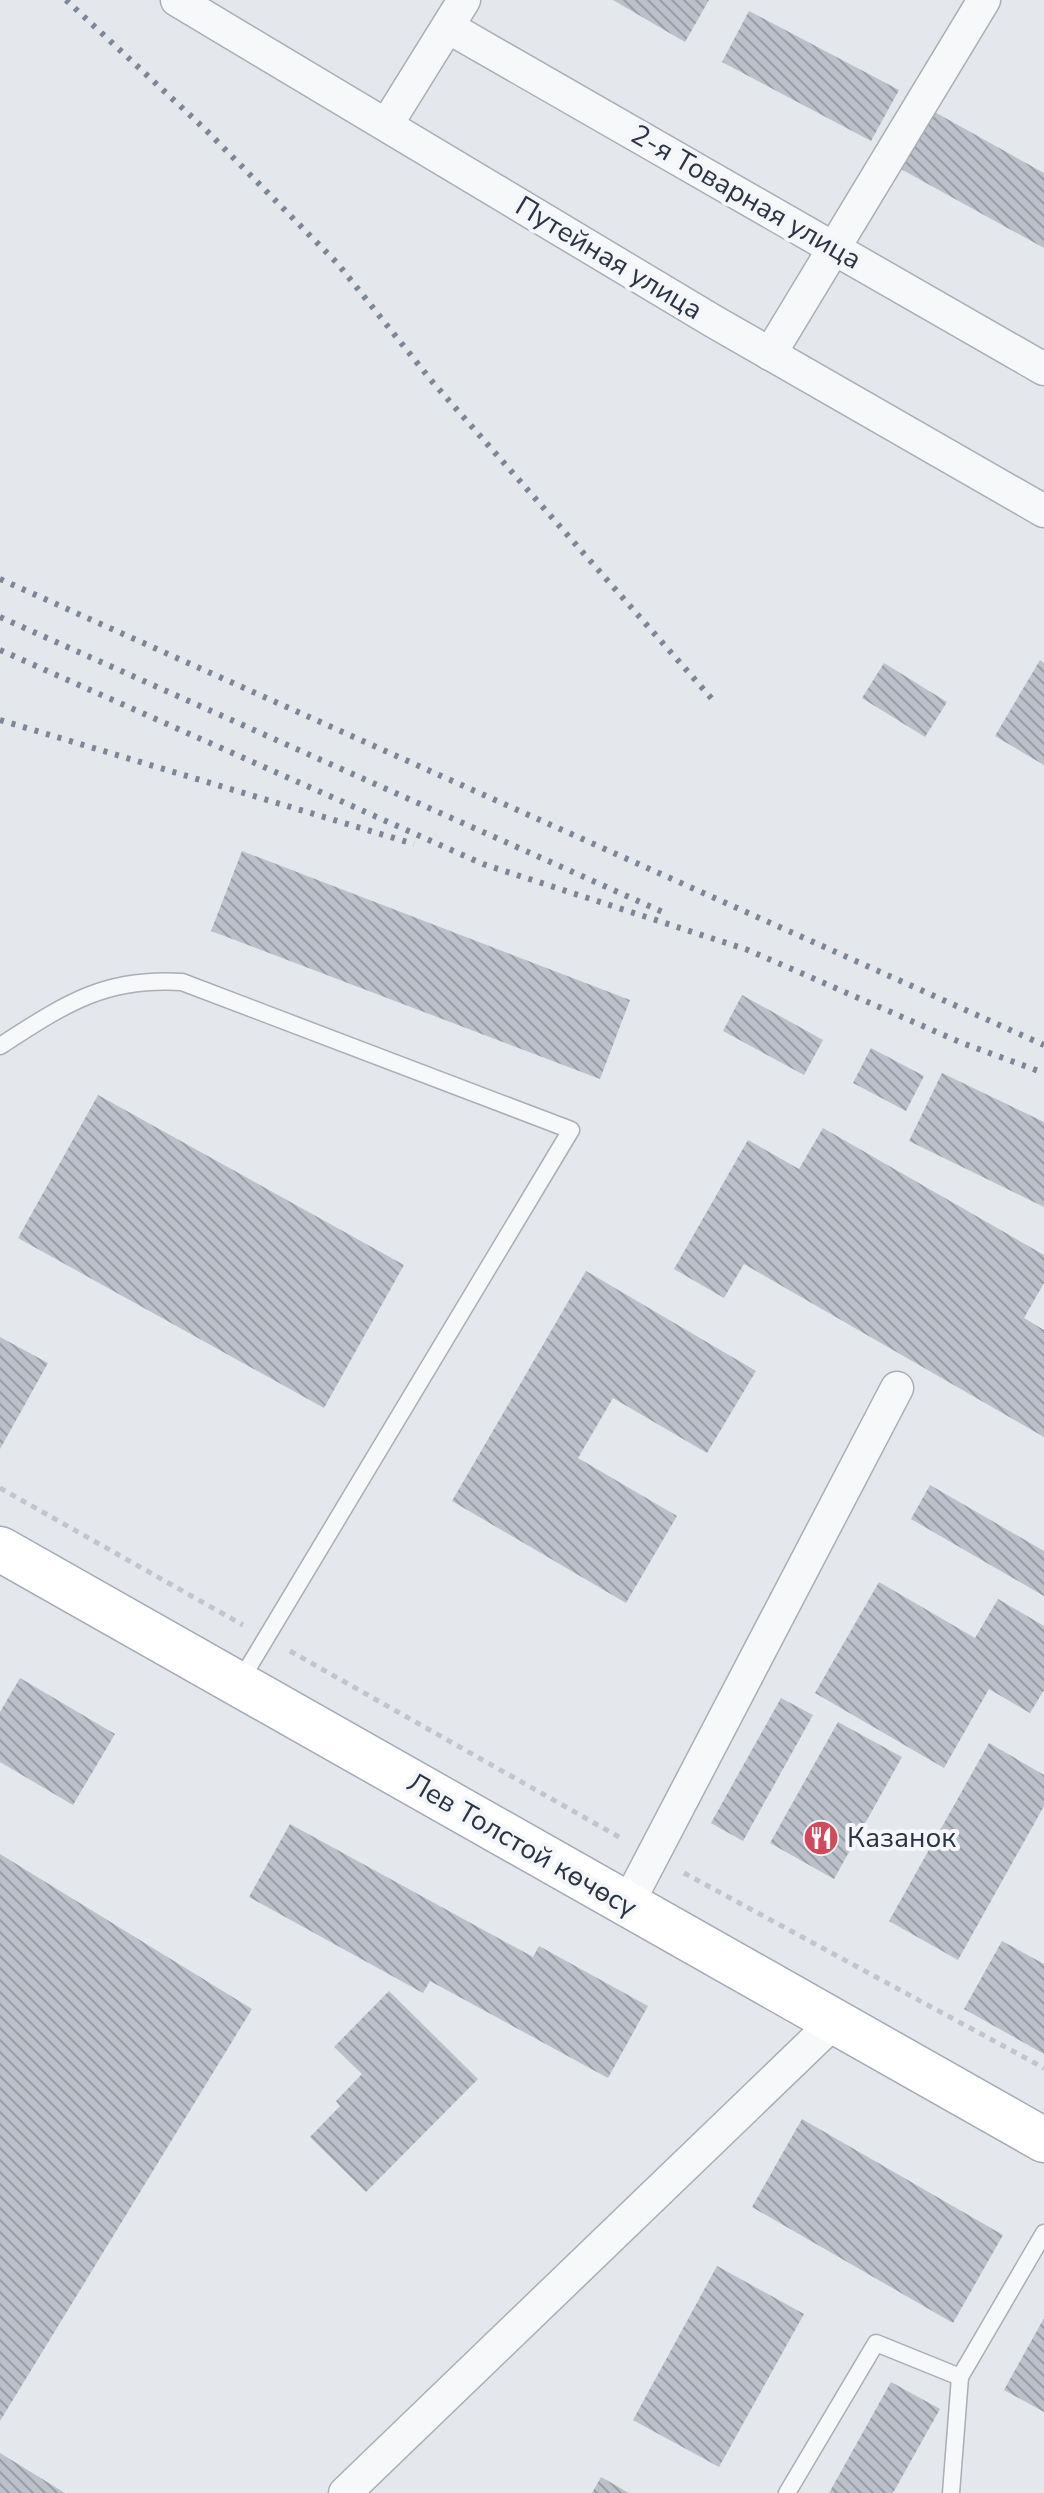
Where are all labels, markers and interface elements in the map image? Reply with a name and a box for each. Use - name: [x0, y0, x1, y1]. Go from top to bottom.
- street label: 2-я Товарная улица: [624, 115, 868, 279]
- street label: Путейная улица: [508, 187, 710, 329]
- street label: Лев Толстой көчөсү: [400, 1764, 644, 1927]
- restaurant icon: Казанок: [802, 1819, 840, 1857]
- place label: Казанок: [847, 1819, 956, 1857]

